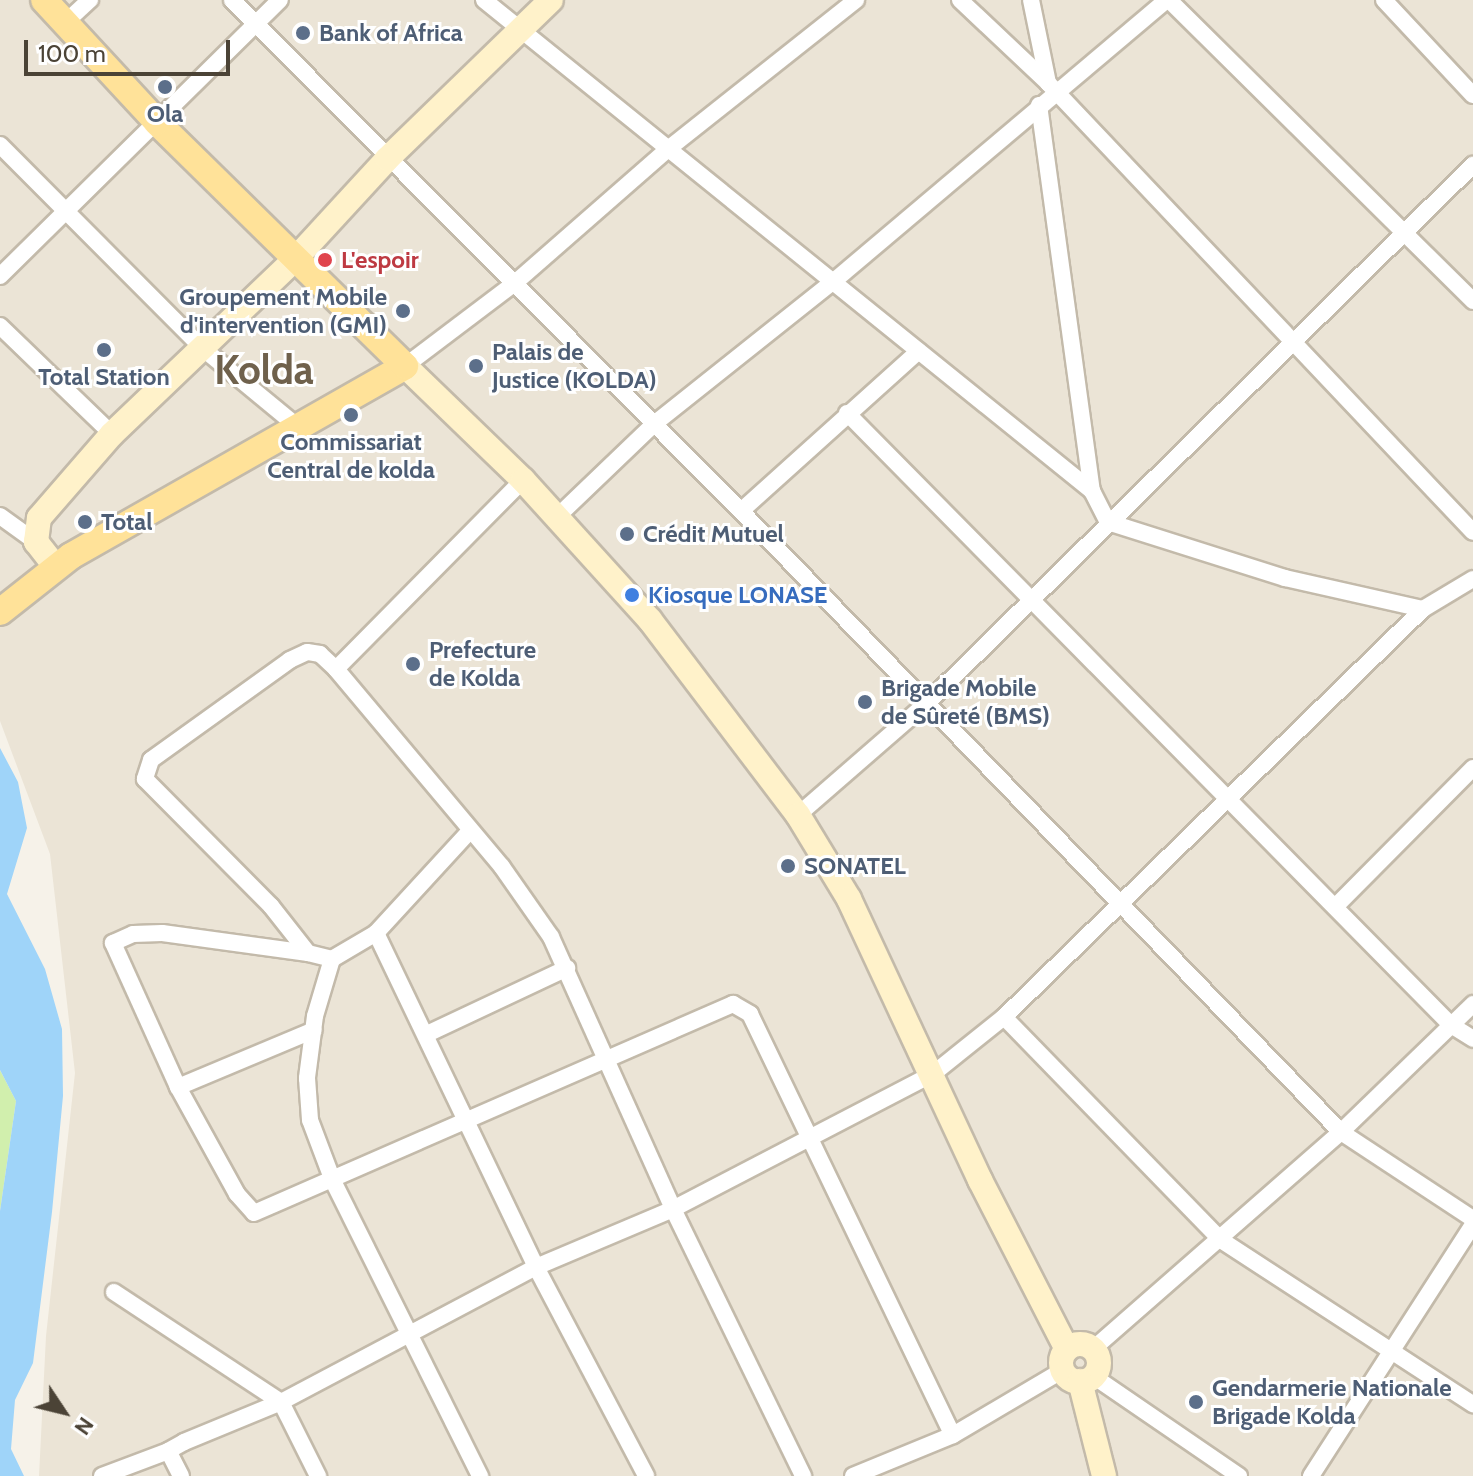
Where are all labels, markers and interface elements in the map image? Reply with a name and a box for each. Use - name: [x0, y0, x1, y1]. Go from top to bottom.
- place label: Bank of Africa: [319, 19, 463, 47]
- scale bar: [28, 24, 234, 74]
- marker: Bank of Africa: [294, 24, 312, 42]
- text: 100 m: [38, 39, 106, 68]
- marker: Ola: [156, 78, 174, 96]
- place label: Ola: [147, 100, 183, 128]
- place label: L'espoir: [341, 246, 419, 274]
- marker: L'espoir: [316, 251, 334, 269]
- place label: Groupement Mobile d'intervention (GMI): [179, 283, 387, 339]
- marker: Groupement Mobile d'intervention (GMI): [394, 302, 412, 320]
- place label: Palais de Justice (KOLDA): [492, 338, 657, 394]
- marker: Total Station: [95, 341, 113, 359]
- district label: Kolda: [214, 346, 314, 394]
- marker: Palais de Justice (KOLDA): [467, 357, 485, 375]
- place label: Total Station: [38, 363, 170, 391]
- marker: Commissariat Central de kolda: [342, 406, 360, 424]
- place label: Commissariat Central de kolda: [267, 428, 435, 484]
- place label: Total: [101, 508, 153, 536]
- marker: Total: [76, 513, 94, 531]
- place label: Crédit Mutuel: [643, 520, 784, 548]
- marker: Crédit Mutuel: [618, 525, 636, 543]
- place label: Kiosque LONASE: [648, 581, 827, 609]
- marker: Kiosque LONASE: [623, 586, 641, 604]
- place label: Prefecture de Kolda: [429, 636, 536, 692]
- marker: Prefecture de Kolda: [404, 655, 422, 673]
- place label: Brigade Mobile de Sûreté (BMS): [881, 674, 1050, 730]
- marker: Brigade Mobile de Sûreté (BMS): [856, 693, 874, 711]
- place label: SONATEL: [804, 852, 906, 880]
- marker: SONATEL: [779, 857, 797, 875]
- north arrow: [24, 1372, 104, 1452]
- place label: Gendarmerie Nationale Brigade Kolda: [1212, 1374, 1452, 1430]
- marker: Gendarmerie Nationale Brigade Kolda: [1187, 1393, 1205, 1411]
- text: N: [69, 1412, 100, 1440]

